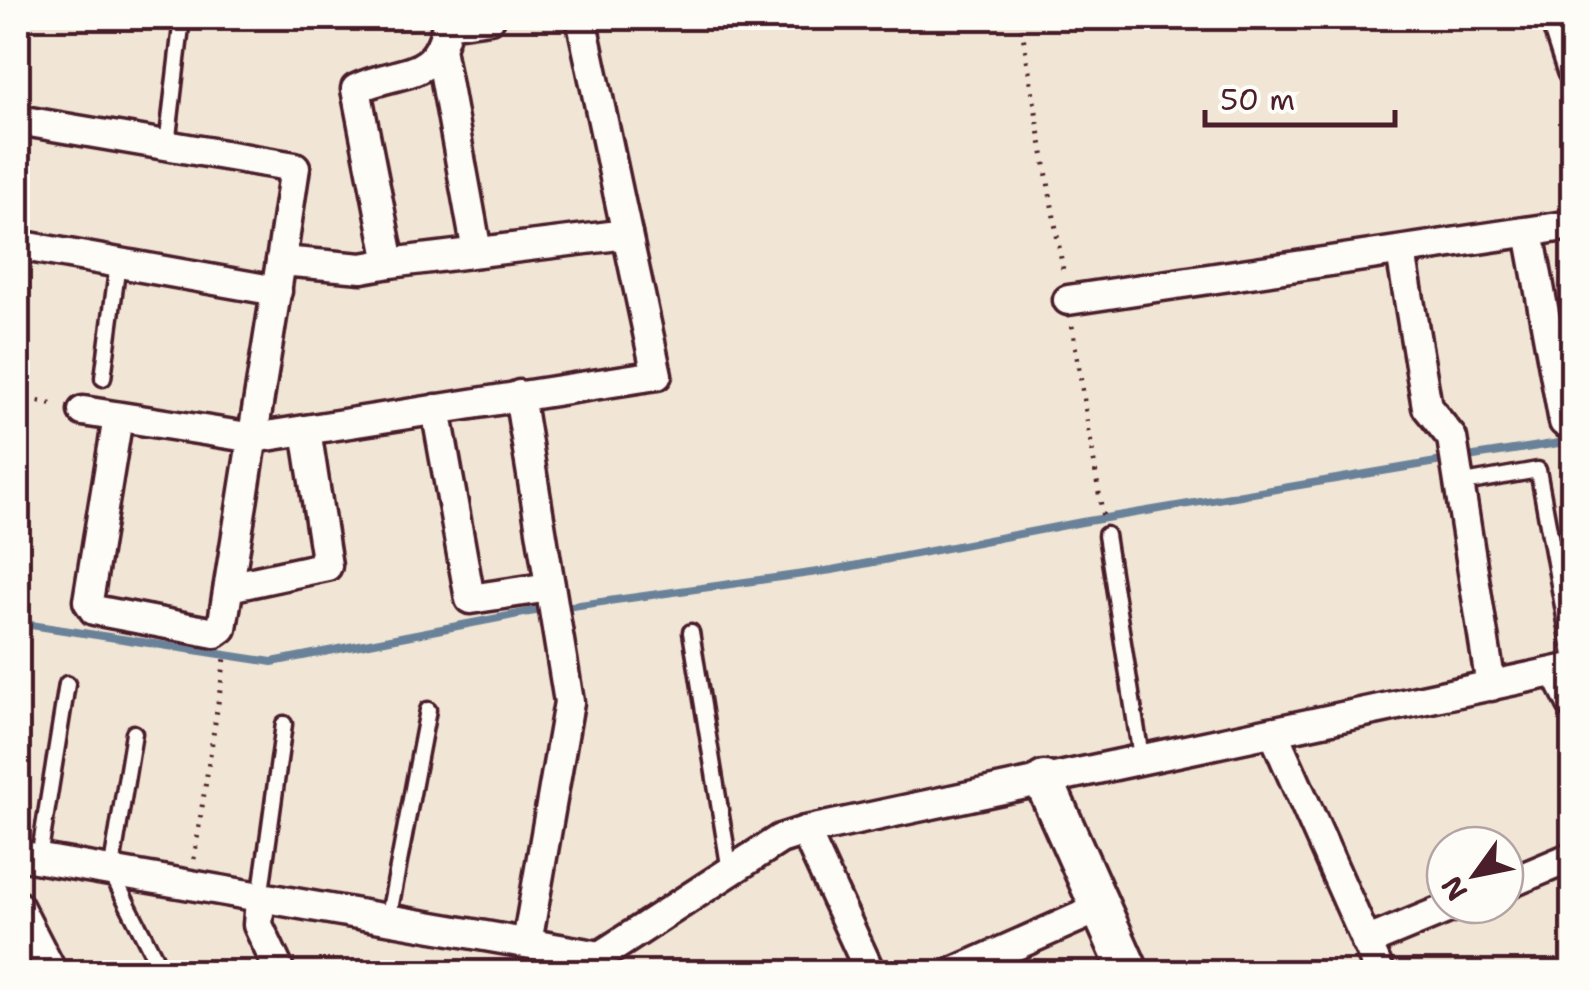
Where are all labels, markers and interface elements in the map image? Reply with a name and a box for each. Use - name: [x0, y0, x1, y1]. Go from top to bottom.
- scale bar: [1205, 65, 1395, 127]
- text: 50 m: [1220, 79, 1295, 120]
- north arrow: [1425, 825, 1525, 925]
- text: N: [1432, 869, 1476, 908]

